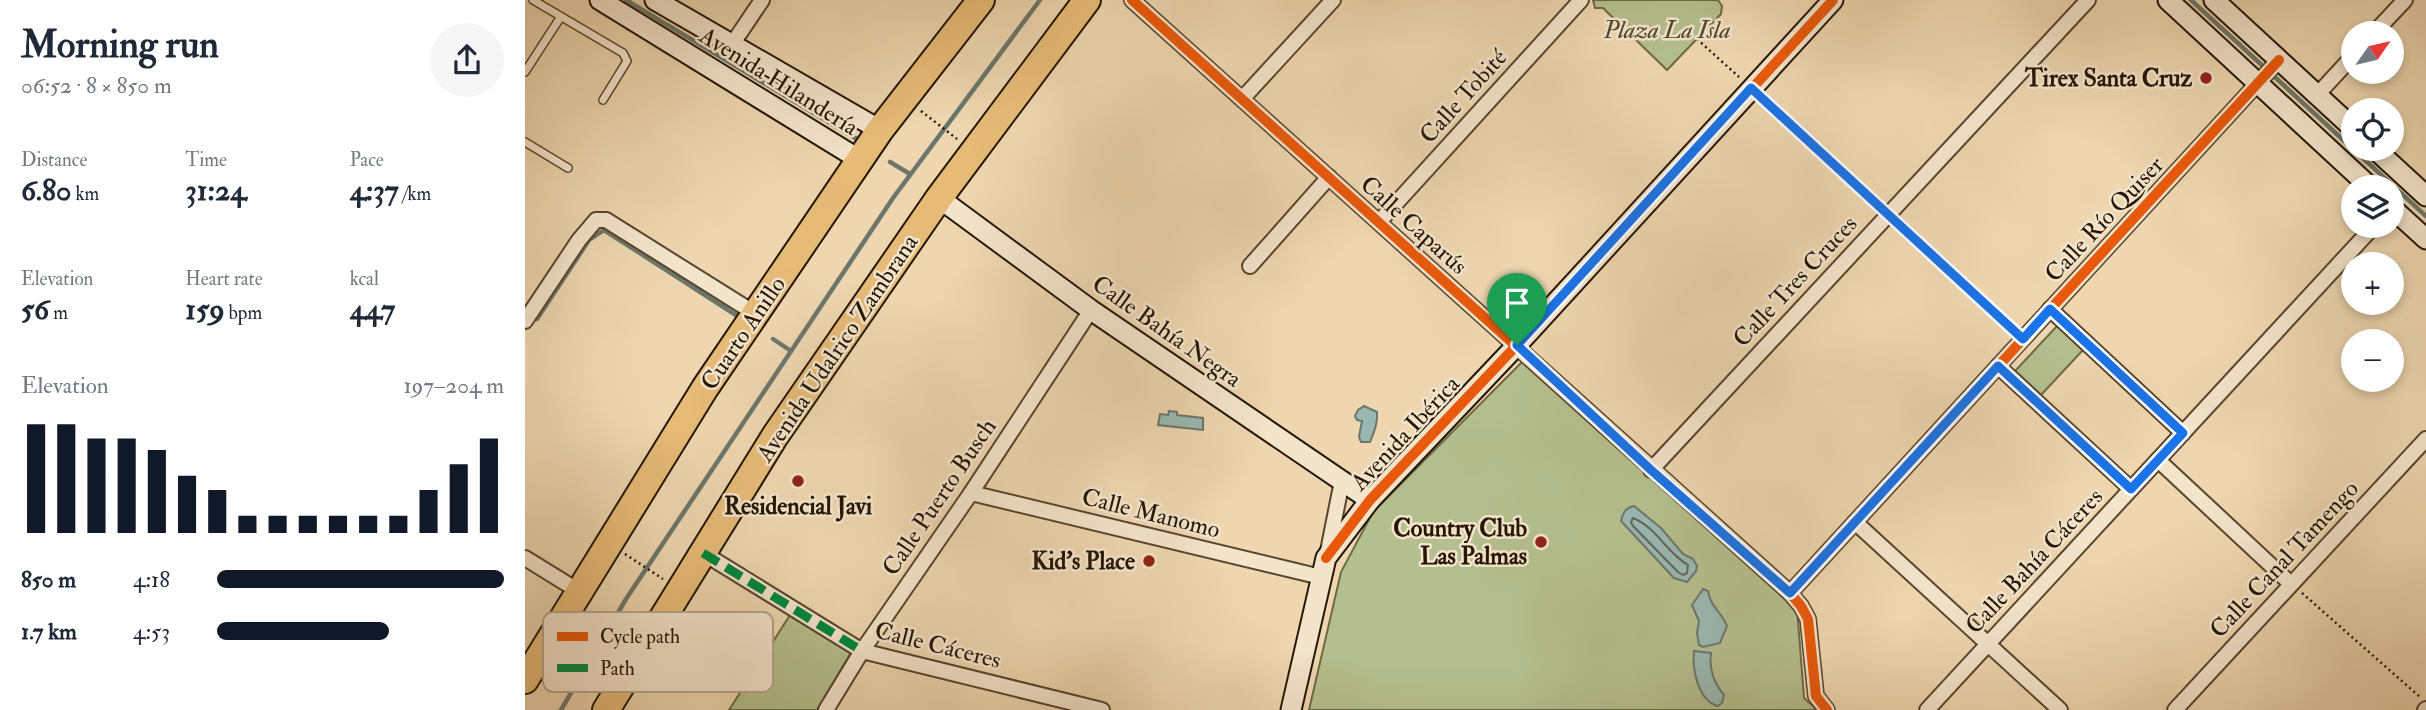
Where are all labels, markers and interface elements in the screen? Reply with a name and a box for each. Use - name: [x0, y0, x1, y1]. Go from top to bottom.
- park label: Plaza La Isla: [1602, 15, 1731, 46]
- street label: Avenida Hilandería: [693, 20, 865, 143]
- text: Morning run: [21, 21, 219, 69]
- north arrow: [2341, 21, 2405, 84]
- map controls: [2341, 21, 2404, 392]
- button: share: [430, 23, 504, 97]
- street label: Calle Tobité: [1413, 42, 1515, 150]
- place label: Tirex Santa Cruz: [2024, 63, 2192, 94]
- marker: Tirex Santa Cruz: [2198, 70, 2214, 86]
- text: 06:52 · 8 × 850 m: [21, 71, 172, 100]
- button: locate: [2341, 98, 2404, 161]
- text: Distance: [21, 148, 87, 172]
- text: Time: [185, 148, 227, 172]
- text: Pace: [350, 148, 384, 172]
- street label: Calle Río Quiser: [2038, 150, 2171, 289]
- street label: Calle Caparús: [1354, 169, 1474, 282]
- text: 6.80: [21, 172, 71, 209]
- text: 31:24: [185, 172, 246, 209]
- text: 4:37: [350, 172, 399, 209]
- button: layers: [2341, 175, 2404, 238]
- text: km: [71, 182, 99, 206]
- text: /km: [399, 182, 431, 206]
- street label: Calle Tres Cruces: [1727, 209, 1864, 354]
- street label: Avenida Udalrico Zambrana: [749, 228, 926, 469]
- button: +: [2341, 252, 2404, 315]
- text: Elevation: [21, 267, 93, 291]
- text: Heart rate: [185, 267, 263, 291]
- text: kcal: [350, 267, 379, 291]
- street label: Calle Bahía Negra: [1086, 268, 1249, 395]
- street label: Cuarto Anillo: [694, 270, 793, 396]
- pin: [1487, 273, 1547, 345]
- icon: arrive: [1498, 284, 1536, 322]
- text: 56: [21, 291, 49, 328]
- text: 159: [185, 291, 225, 328]
- text: 447: [350, 291, 395, 328]
- text: m: [49, 301, 68, 325]
- text: bpm: [225, 301, 262, 325]
- button: −: [2341, 329, 2404, 392]
- street label: Avenida Ibérica: [1343, 368, 1467, 498]
- text: Elevation: [21, 371, 109, 400]
- text: 197–204 m: [403, 371, 504, 400]
- street label: Calle Puerto Busch: [875, 412, 1004, 582]
- marker: Residencial Javi: [790, 473, 806, 489]
- street label: Calle Canal Tamengo: [2203, 474, 2366, 645]
- street label: Calle Manomo: [1078, 481, 1223, 546]
- street label: Calle Bahía Cáceres: [1959, 482, 2110, 641]
- place label: Residencial Javi: [724, 491, 873, 522]
- place label: Country Club Las Palmas: [1393, 513, 1527, 572]
- marker: Country Club Las Palmas: [1533, 534, 1549, 550]
- place label: Kid's Place: [1031, 546, 1135, 577]
- marker: Kid's Place: [1141, 553, 1157, 569]
- text: 850 m: [21, 565, 76, 594]
- text: 4:18: [133, 565, 170, 594]
- legend: [543, 612, 773, 692]
- street label: Calle Cáceres: [872, 615, 1004, 676]
- text: 1.7 km: [21, 617, 77, 646]
- text: 4:53: [133, 617, 170, 646]
- text: Cycle path: [600, 625, 680, 650]
- text: Path: [600, 657, 635, 681]

